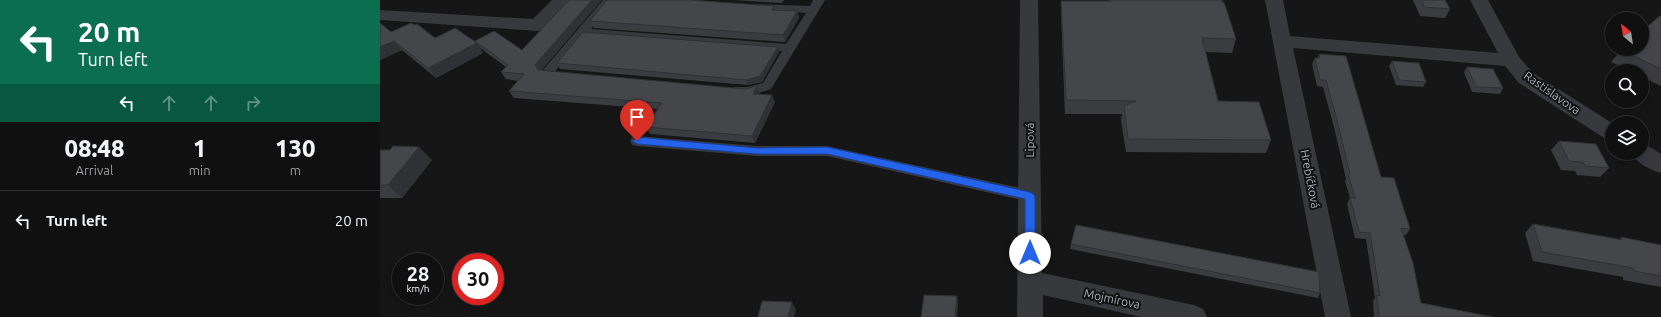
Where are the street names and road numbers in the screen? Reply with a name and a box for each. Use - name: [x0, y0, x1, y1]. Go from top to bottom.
- street label: Rastislavova: [1522, 68, 1583, 117]
- street label: Lipová: [1023, 122, 1036, 158]
- street label: Hrebíčková: [1298, 148, 1323, 210]
- street label: Mojmírova: [1083, 286, 1141, 311]

